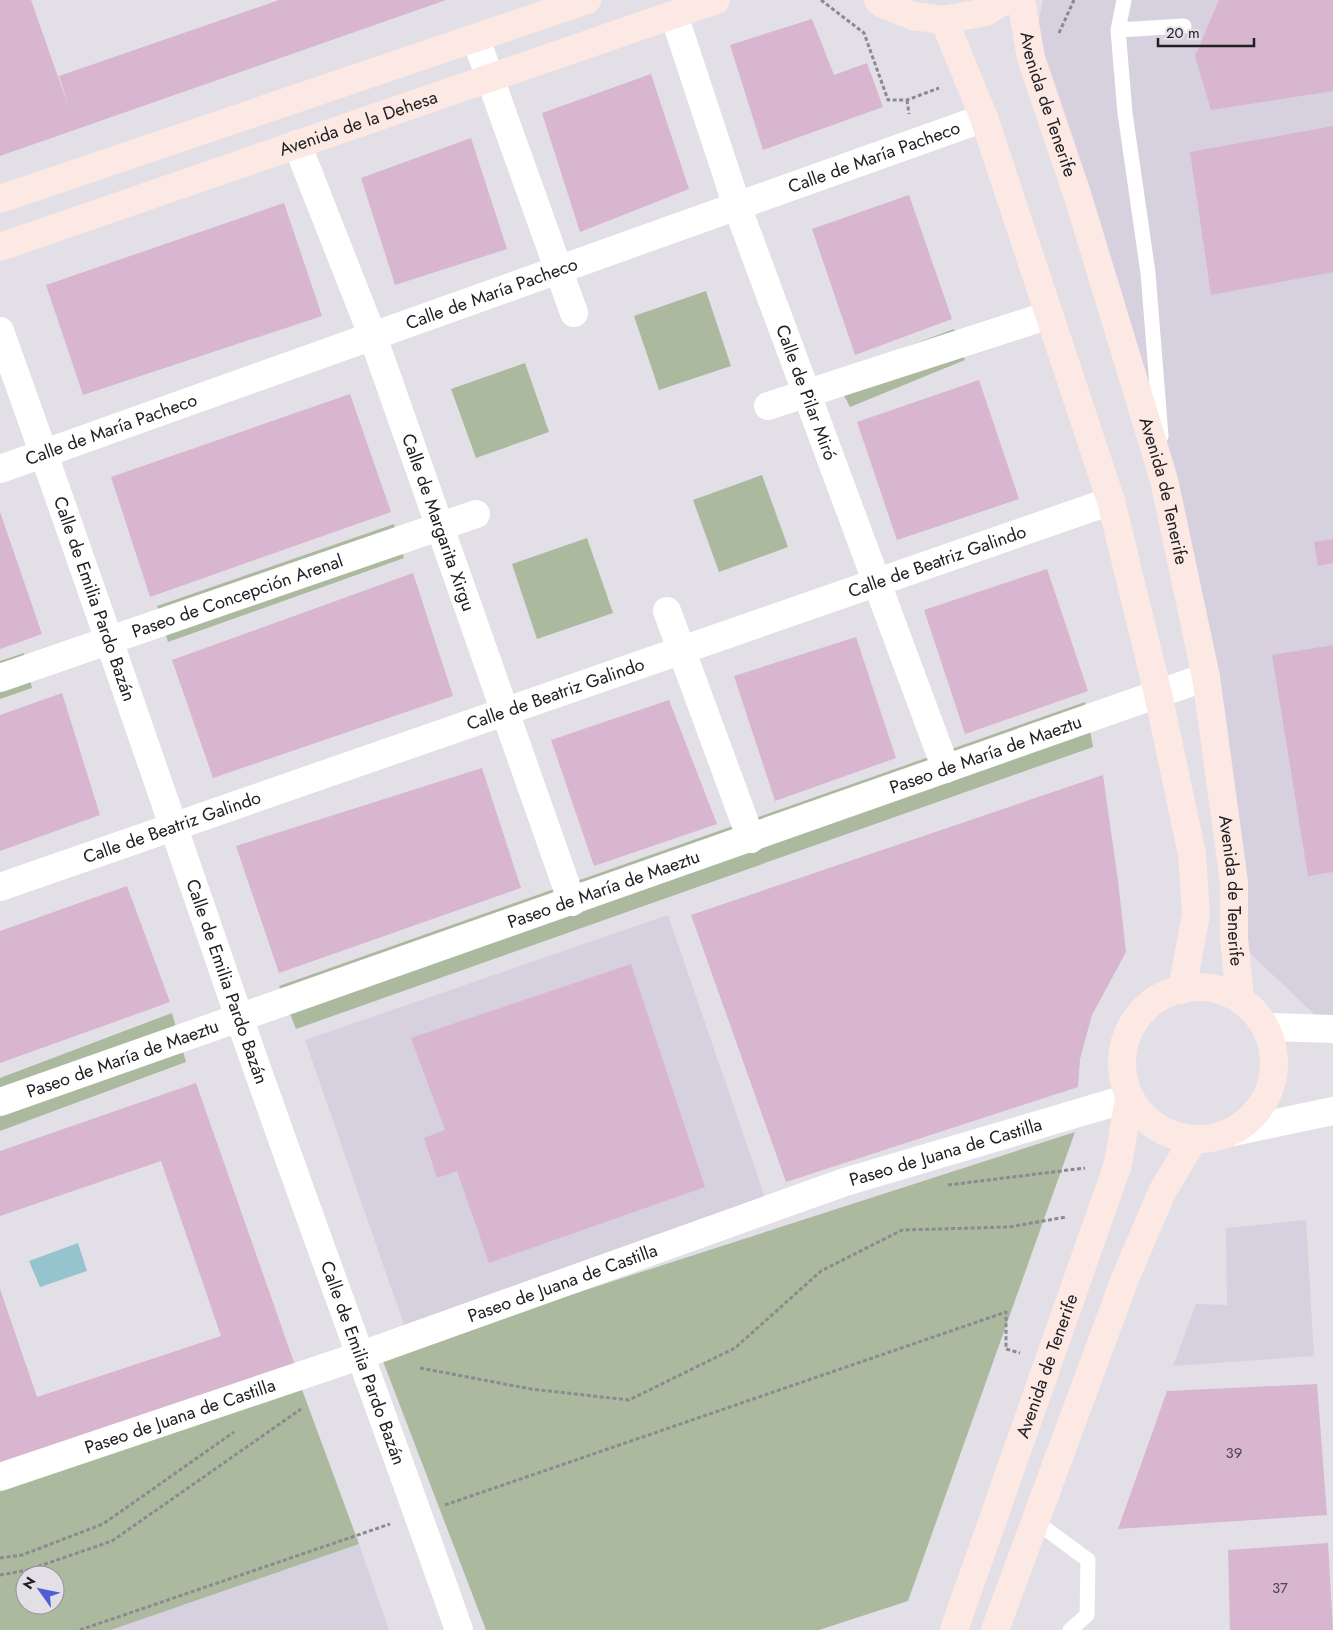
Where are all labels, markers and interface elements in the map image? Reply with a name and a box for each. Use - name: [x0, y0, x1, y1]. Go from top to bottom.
- scale bar: [1158, 15, 1254, 47]
- text: 20 m: [1166, 22, 1200, 44]
- street label: Avenida de Tenerife: [1014, 30, 1083, 180]
- street label: Avenida de la Dehesa: [276, 84, 441, 163]
- street label: Calle de María Pacheco: [784, 115, 964, 200]
- street label: Calle de María Pacheco: [402, 251, 581, 336]
- street label: Calle de Pilar Miró: [769, 321, 843, 464]
- street label: Calle de María Pacheco: [22, 387, 201, 472]
- street label: Avenida de Tenerife: [1133, 414, 1195, 567]
- street label: Calle de Margarita Xirgu: [395, 430, 482, 615]
- street label: Calle de Emilia Pardo Bazán: [47, 493, 142, 705]
- street label: Calle de Beatriz Galindo: [845, 518, 1030, 604]
- street label: Paseo de Concepción Arenal: [128, 548, 346, 645]
- street label: Calle de Beatriz Galindo: [463, 651, 648, 737]
- street label: Paseo de María de Maeztu: [886, 709, 1085, 801]
- street label: Calle de Beatriz Galindo: [79, 784, 265, 870]
- street label: Avenida de Tenerife: [1212, 814, 1250, 967]
- street label: Paseo de María de Maeztu: [504, 843, 703, 935]
- street label: Calle de Emilia Pardo Bazán: [179, 876, 274, 1088]
- street label: Paseo de María de Maeztu: [23, 1013, 222, 1105]
- street label: Paseo de Juana de Castilla: [846, 1111, 1045, 1193]
- street label: Paseo de Juana de Castilla: [464, 1237, 661, 1329]
- street label: Calle de Emilia Pardo Bazán: [314, 1257, 412, 1469]
- street label: Avenida de Tenerife: [1010, 1290, 1084, 1442]
- street label: Paseo de Juana de Castilla: [81, 1372, 279, 1461]
- house number: 39: [1226, 1442, 1242, 1464]
- north arrow: [15, 1565, 65, 1615]
- text: N: [18, 1573, 41, 1593]
- house number: 37: [1272, 1577, 1288, 1599]

